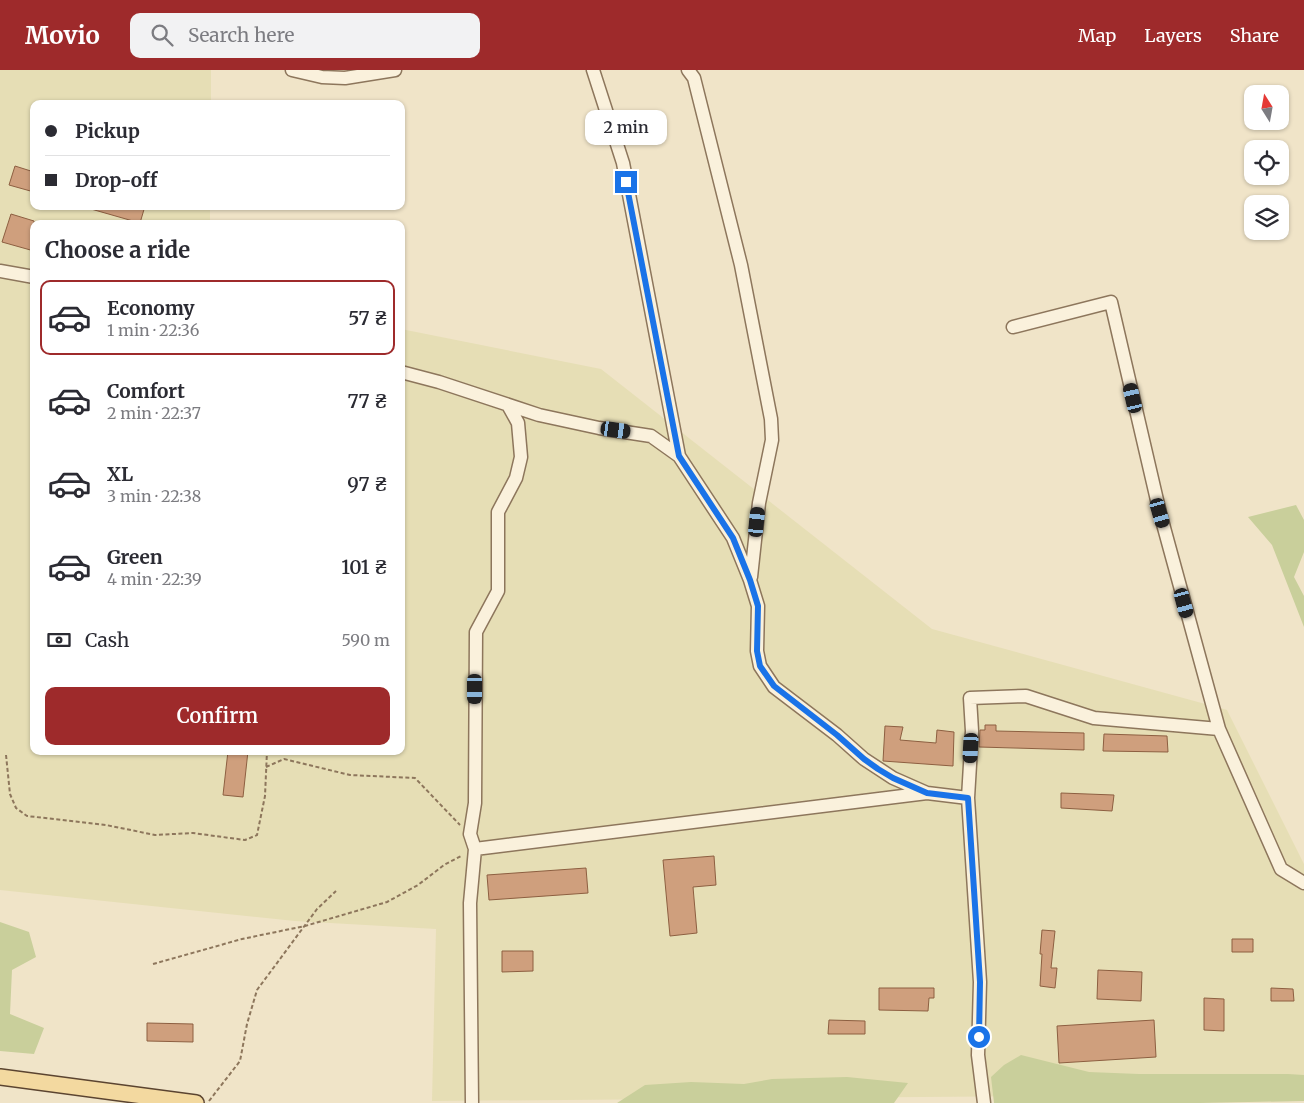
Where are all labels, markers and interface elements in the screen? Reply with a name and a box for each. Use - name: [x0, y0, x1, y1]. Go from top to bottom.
- search box: [130, 13, 480, 58]
- text: Movio: [25, 20, 100, 51]
- icon: search: [148, 21, 176, 49]
- text: Search here: [188, 23, 294, 47]
- text: Map: [1078, 24, 1116, 47]
- text: Layers: [1144, 24, 1202, 47]
- text: Share: [1230, 24, 1279, 47]
- north arrow: [1244, 85, 1289, 130]
- map controls: [1244, 85, 1289, 240]
- callout: 2 min: [585, 109, 667, 144]
- text: 2 min: [603, 117, 649, 137]
- text: Pickup: [75, 119, 140, 143]
- button: locate: [1244, 140, 1289, 185]
- text: Drop-off: [75, 168, 157, 192]
- route end: [615, 171, 637, 193]
- button: layers: [1244, 195, 1289, 240]
- text: Choose a ride: [45, 236, 190, 264]
- icon: car: [47, 295, 92, 340]
- text: Economy: [107, 296, 195, 320]
- text: 57 ₴: [348, 306, 388, 330]
- text: 1 min · 22:36: [107, 320, 199, 340]
- icon: car: [47, 378, 92, 423]
- text: Comfort: [107, 379, 185, 403]
- car: [1122, 382, 1143, 414]
- text: 77 ₴: [348, 389, 388, 413]
- text: 2 min · 22:37: [107, 403, 201, 423]
- car: [600, 420, 631, 440]
- icon: car: [47, 461, 92, 506]
- text: XL: [107, 462, 133, 486]
- text: 97 ₴: [347, 472, 388, 496]
- text: 3 min · 22:38: [107, 486, 201, 506]
- car: [1148, 497, 1171, 529]
- car: [747, 506, 766, 538]
- icon: car: [47, 544, 92, 589]
- text: Green: [107, 545, 163, 569]
- text: 101 ₴: [341, 555, 388, 579]
- text: 4 min · 22:39: [107, 569, 202, 589]
- car: [1172, 587, 1195, 619]
- icon: cash: [45, 626, 73, 654]
- text: Cash: [85, 628, 129, 652]
- text: 590 m: [341, 630, 390, 650]
- car: [467, 674, 482, 704]
- button: Confirm: [45, 687, 390, 745]
- car: [962, 733, 979, 763]
- route start: [968, 1026, 990, 1048]

